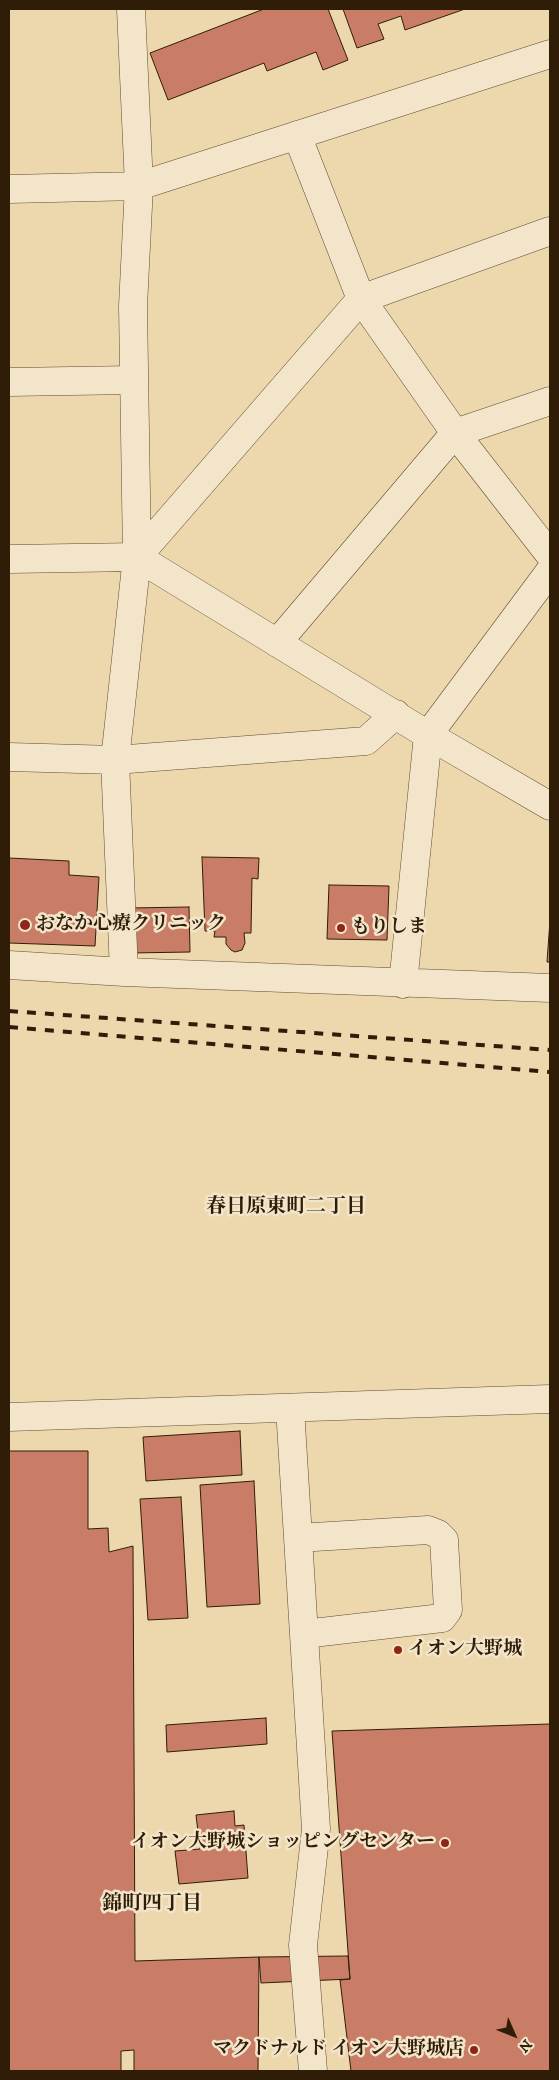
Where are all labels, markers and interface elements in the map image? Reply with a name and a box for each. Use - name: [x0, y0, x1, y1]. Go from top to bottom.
- place label: おなか心療クリニック: [36, 914, 226, 936]
- place label: もりしま: [351, 917, 427, 939]
- marker: おなか心療クリニック: [18, 918, 32, 932]
- marker: もりしま: [335, 922, 347, 934]
- district label: 春日原東町二丁目: [206, 1196, 366, 1220]
- place label: イオン大野城: [408, 1639, 522, 1661]
- marker: イオン大野城: [392, 1644, 404, 1656]
- place label: イオン大野城ショッピングセンター: [131, 1832, 435, 1854]
- marker: イオン大野城ショッピングセンター: [439, 1837, 451, 1849]
- district label: 錦町四丁目: [102, 1893, 202, 1917]
- north arrow: [489, 2010, 539, 2060]
- text: N: [514, 2035, 535, 2056]
- place label: マクドナルド イオン大野城店: [213, 2039, 464, 2061]
- marker: マクドナルド イオン大野城店: [468, 2044, 480, 2056]

